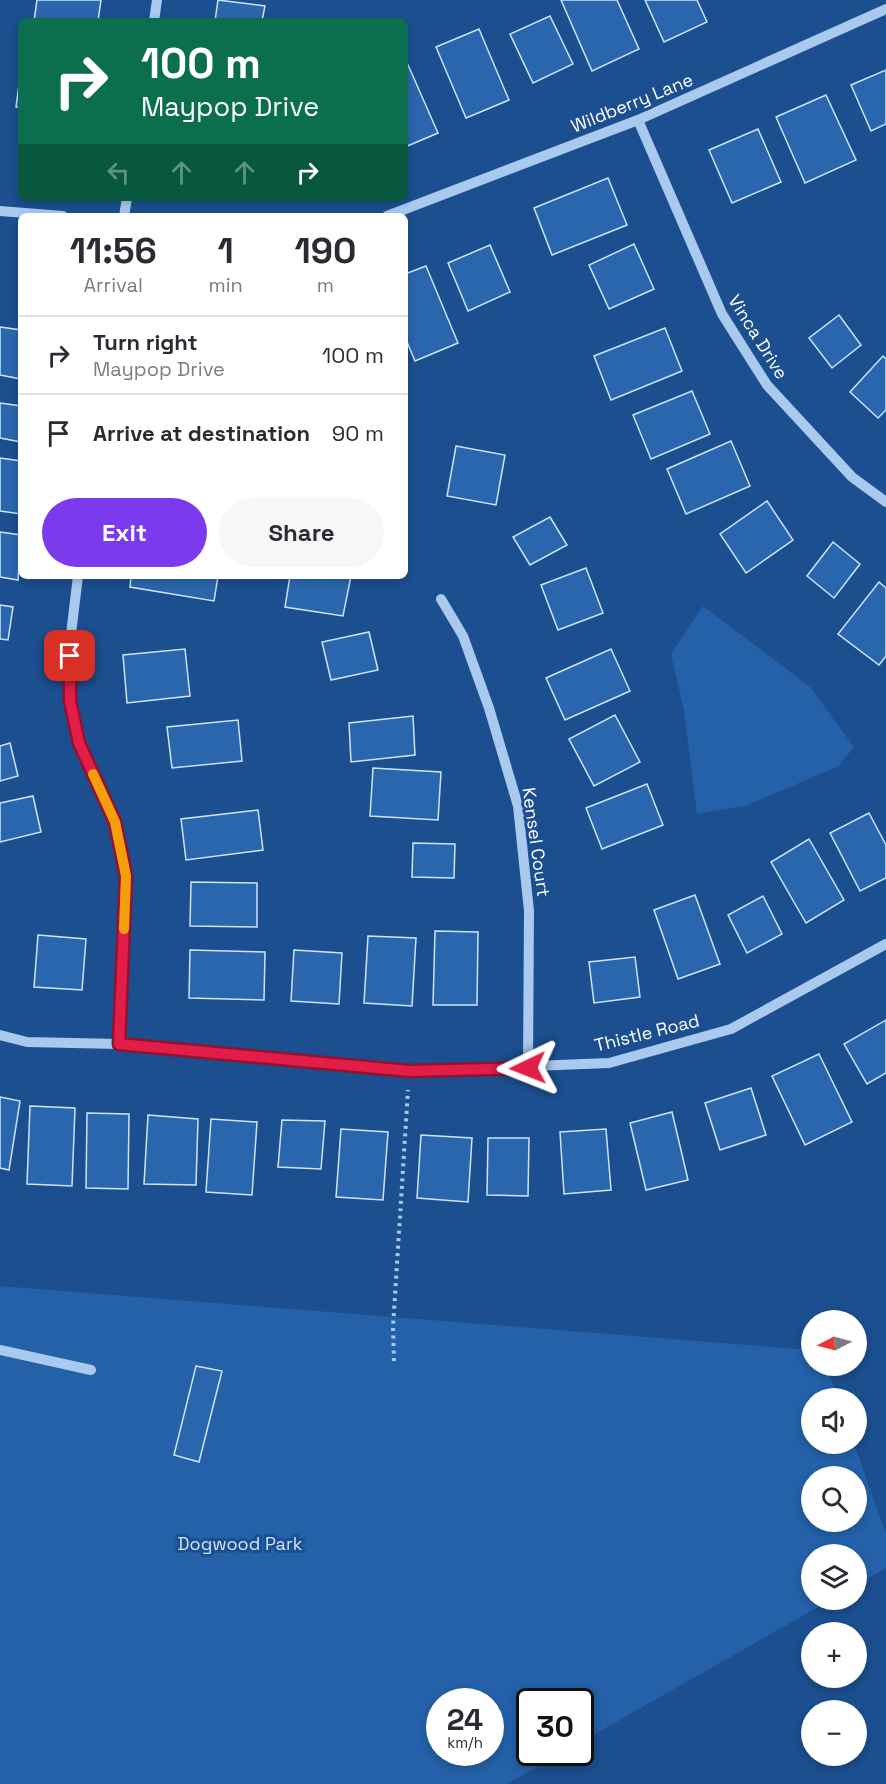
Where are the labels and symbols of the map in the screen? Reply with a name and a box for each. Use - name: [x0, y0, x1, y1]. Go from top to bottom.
- street label: Wildberry Lane: [567, 68, 696, 137]
- street label: Vinca Drive: [723, 290, 793, 383]
- pin: [44, 630, 95, 681]
- street label: Kensel Court: [517, 786, 556, 898]
- street label: Thistle Road: [592, 1008, 702, 1057]
- position arrow: [496, 1036, 560, 1100]
- north arrow: [801, 1310, 867, 1376]
- park label: Dogwood Park: [178, 1532, 303, 1555]
- speed limit sign: 30: [516, 1688, 594, 1766]

